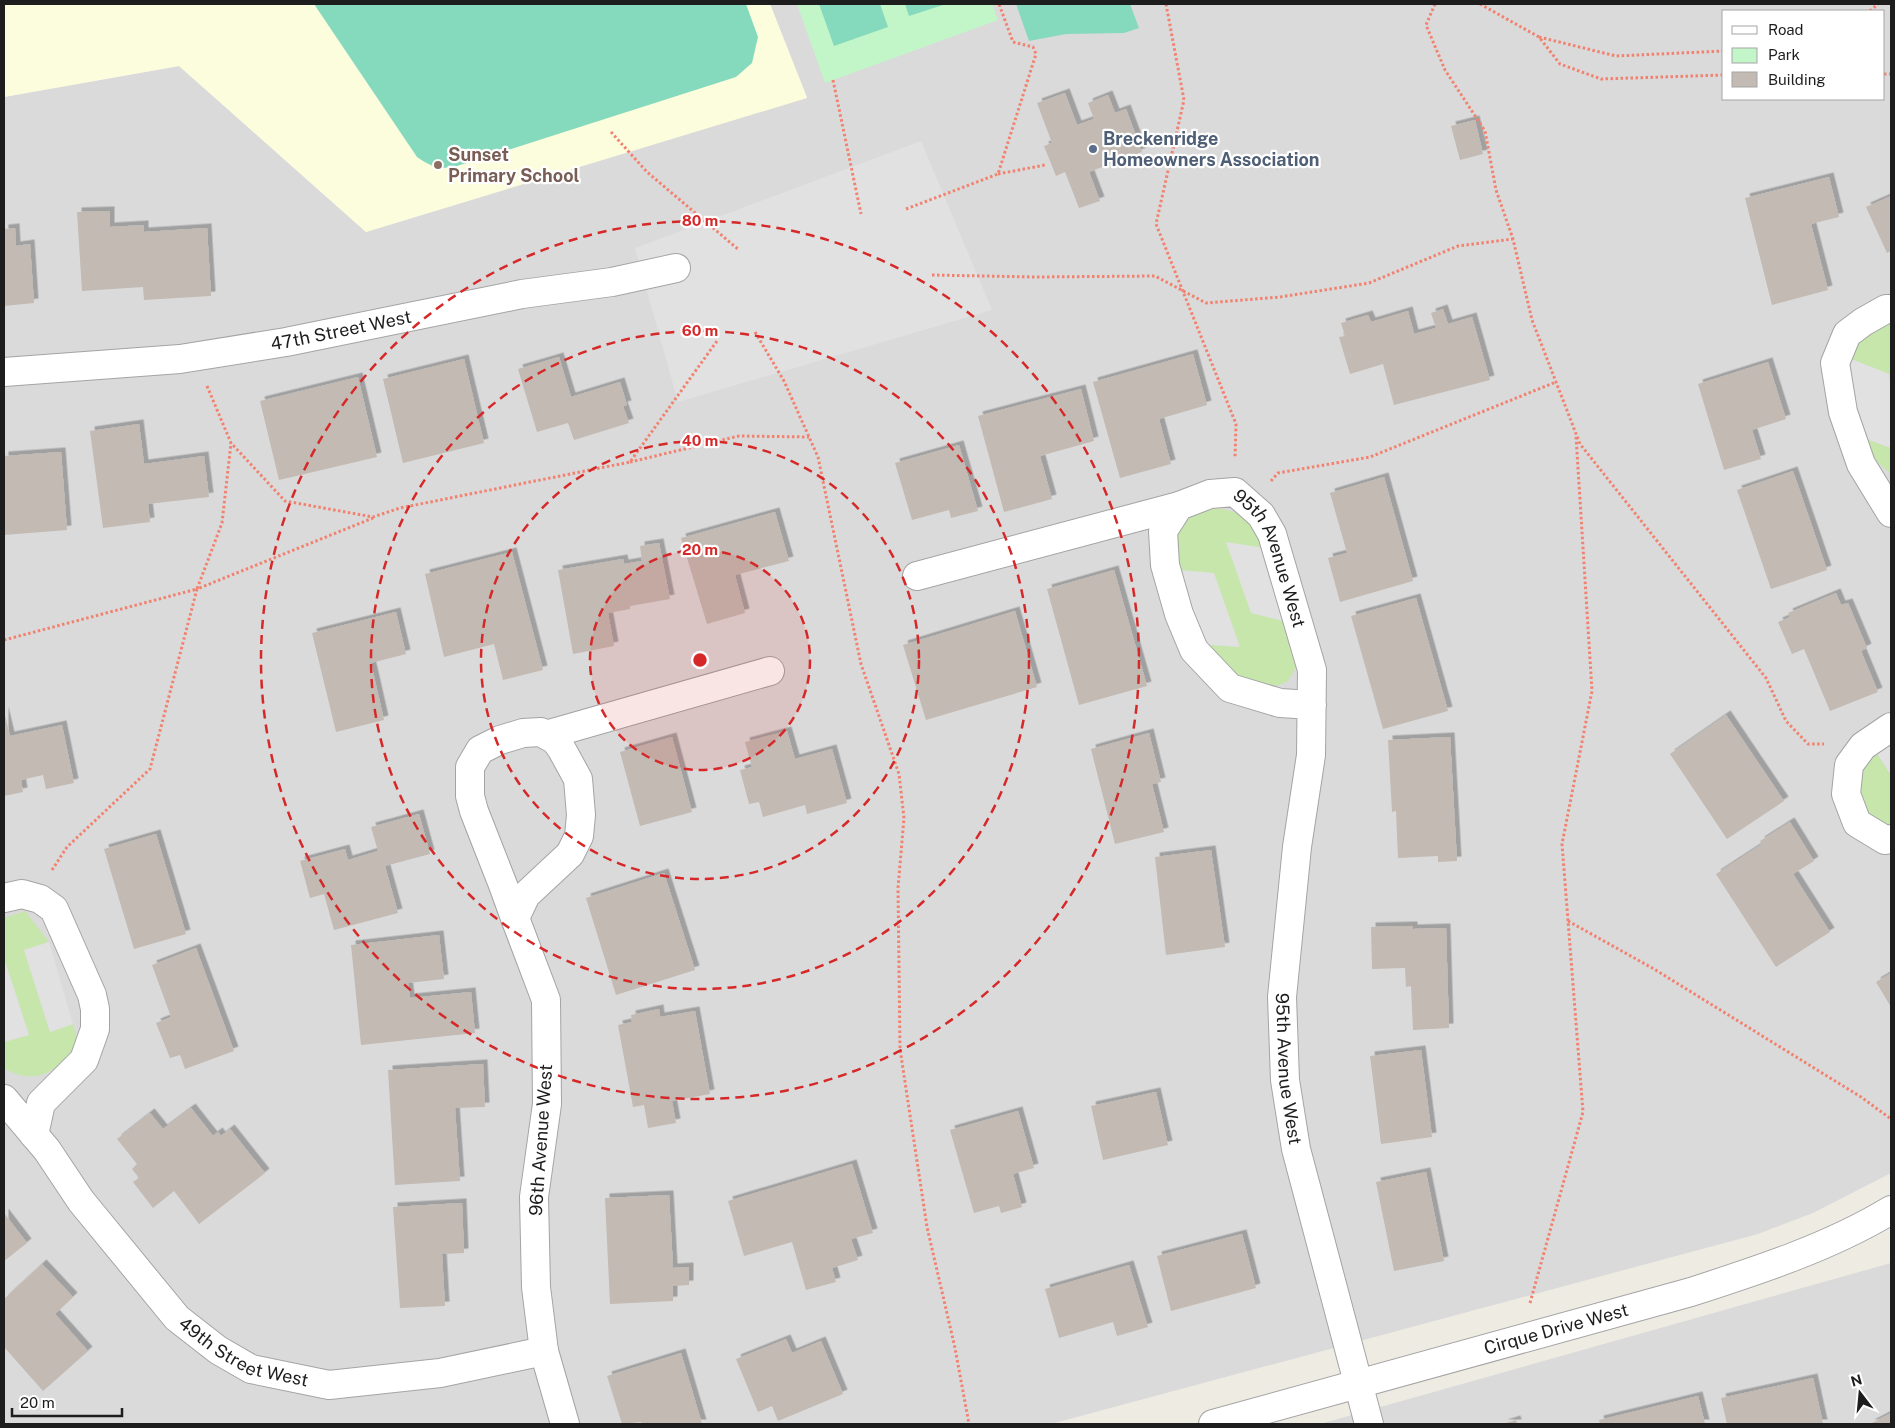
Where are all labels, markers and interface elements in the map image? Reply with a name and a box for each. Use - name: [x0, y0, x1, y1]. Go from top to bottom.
- legend: [1722, 10, 1885, 100]
- text: Road: [1768, 21, 1804, 38]
- text: Park: [1768, 46, 1800, 63]
- text: Building: [1768, 71, 1826, 88]
- place label: Breckenridge Homeowners Association: [1103, 128, 1320, 170]
- marker: Breckenridge Homeowners Association: [1087, 143, 1099, 155]
- place label: Sunset Primary School: [448, 144, 580, 186]
- marker: Sunset Primary School: [432, 159, 444, 171]
- text: 80 m: [682, 212, 718, 229]
- street label: 47th Street West: [269, 306, 413, 354]
- text: 60 m: [682, 322, 718, 339]
- text: 40 m: [682, 432, 718, 449]
- street label: 95th Avenue West: [1229, 484, 1310, 630]
- text: 20 m: [682, 541, 718, 558]
- centre of rings: [691, 651, 709, 669]
- street label: 95th Avenue West: [1272, 992, 1306, 1146]
- street label: 96th Avenue West: [525, 1063, 556, 1217]
- street label: Cirque Drive West: [1481, 1299, 1631, 1359]
- street label: 49th Street West: [175, 1312, 310, 1391]
- north arrow: [1835, 1368, 1885, 1418]
- text: N: [1849, 1371, 1864, 1390]
- scale bar: [12, 1386, 122, 1418]
- text: 20 m: [20, 1394, 55, 1411]

